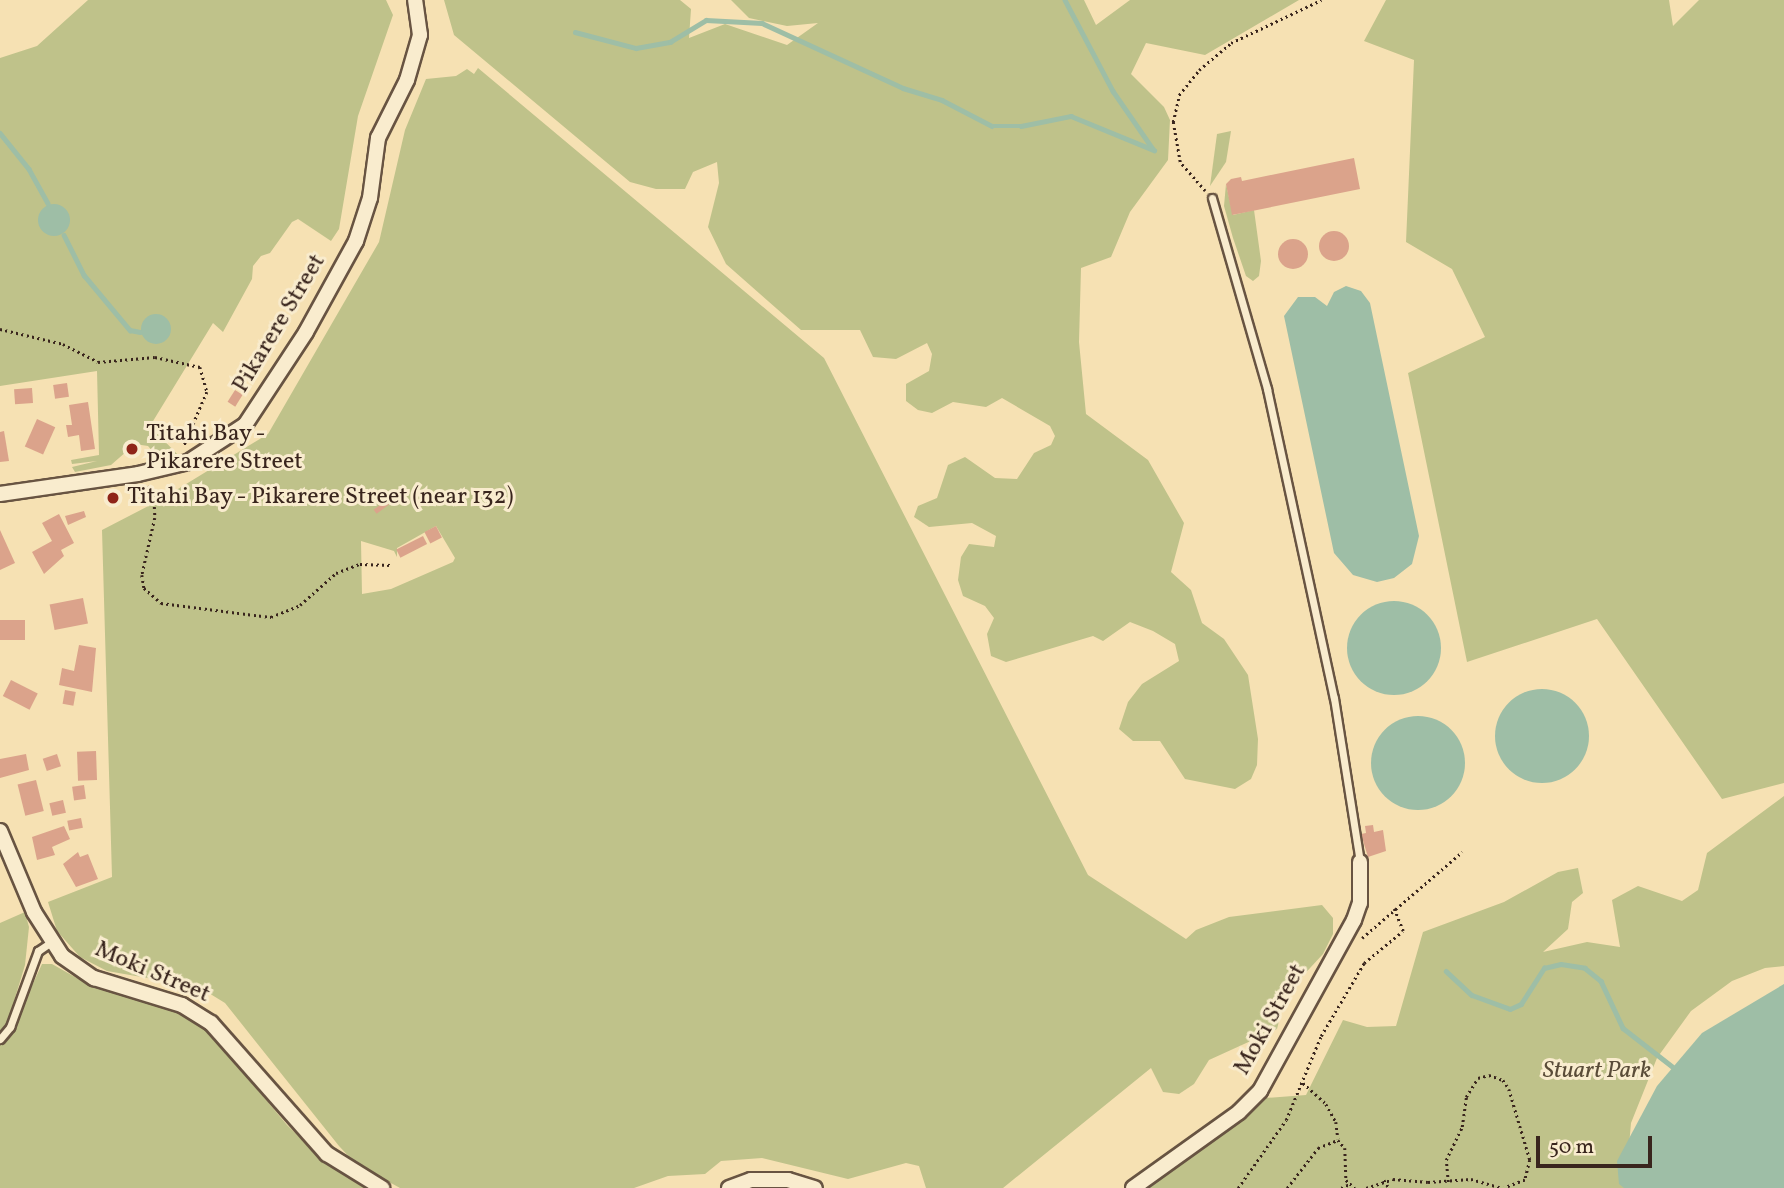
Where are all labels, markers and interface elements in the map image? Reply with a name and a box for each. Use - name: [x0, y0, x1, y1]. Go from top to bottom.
- street label: Pikarere Street: [227, 249, 333, 399]
- place label: Titahi Bay - Pikarere Street: [146, 421, 303, 477]
- marker: Titahi Bay - Pikarere Street: [124, 441, 140, 457]
- place label: Titahi Bay - Pikarere Street (near 132): [127, 484, 515, 512]
- marker: Titahi Bay - Pikarere Street (near 132): [105, 490, 121, 506]
- street label: Moki Street: [90, 936, 214, 1010]
- street label: Moki Street: [1229, 959, 1313, 1081]
- park label: Stuart Park: [1543, 1058, 1651, 1086]
- scale bar: [1539, 1122, 1654, 1166]
- text: 50 m: [1549, 1133, 1594, 1162]

